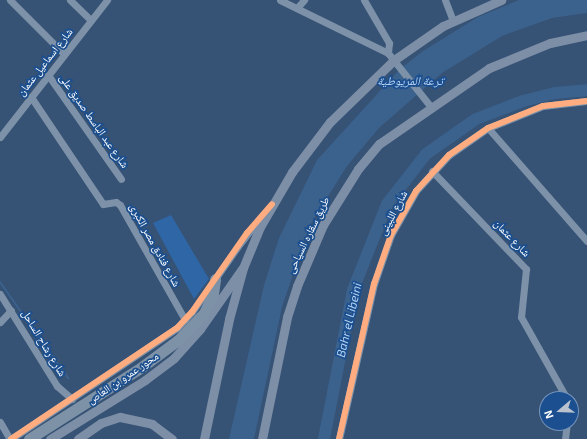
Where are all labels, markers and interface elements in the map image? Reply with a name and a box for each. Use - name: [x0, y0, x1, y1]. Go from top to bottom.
- street label: شارع اسماعيل عثمان: [14, 26, 76, 98]
- street label: شارع عبد الباسط صديق على: [56, 71, 132, 171]
- water label: ترعة المريوطية: [377, 74, 443, 88]
- street label: شارع اللبينى: [376, 188, 410, 238]
- street label: طريق سقاره السياحى: [284, 194, 332, 276]
- street label: شارع فنادق مصر الكبرى: [127, 201, 183, 289]
- street label: شارع عثمان: [491, 217, 533, 259]
- water label: Bahr el Libeini: [333, 281, 365, 359]
- street label: شارع رشاح الساحل: [19, 307, 69, 379]
- street label: محور عمرو بن العاص: [85, 349, 161, 407]
- north arrow: [539, 391, 579, 431]
- text: N: [541, 409, 556, 421]

